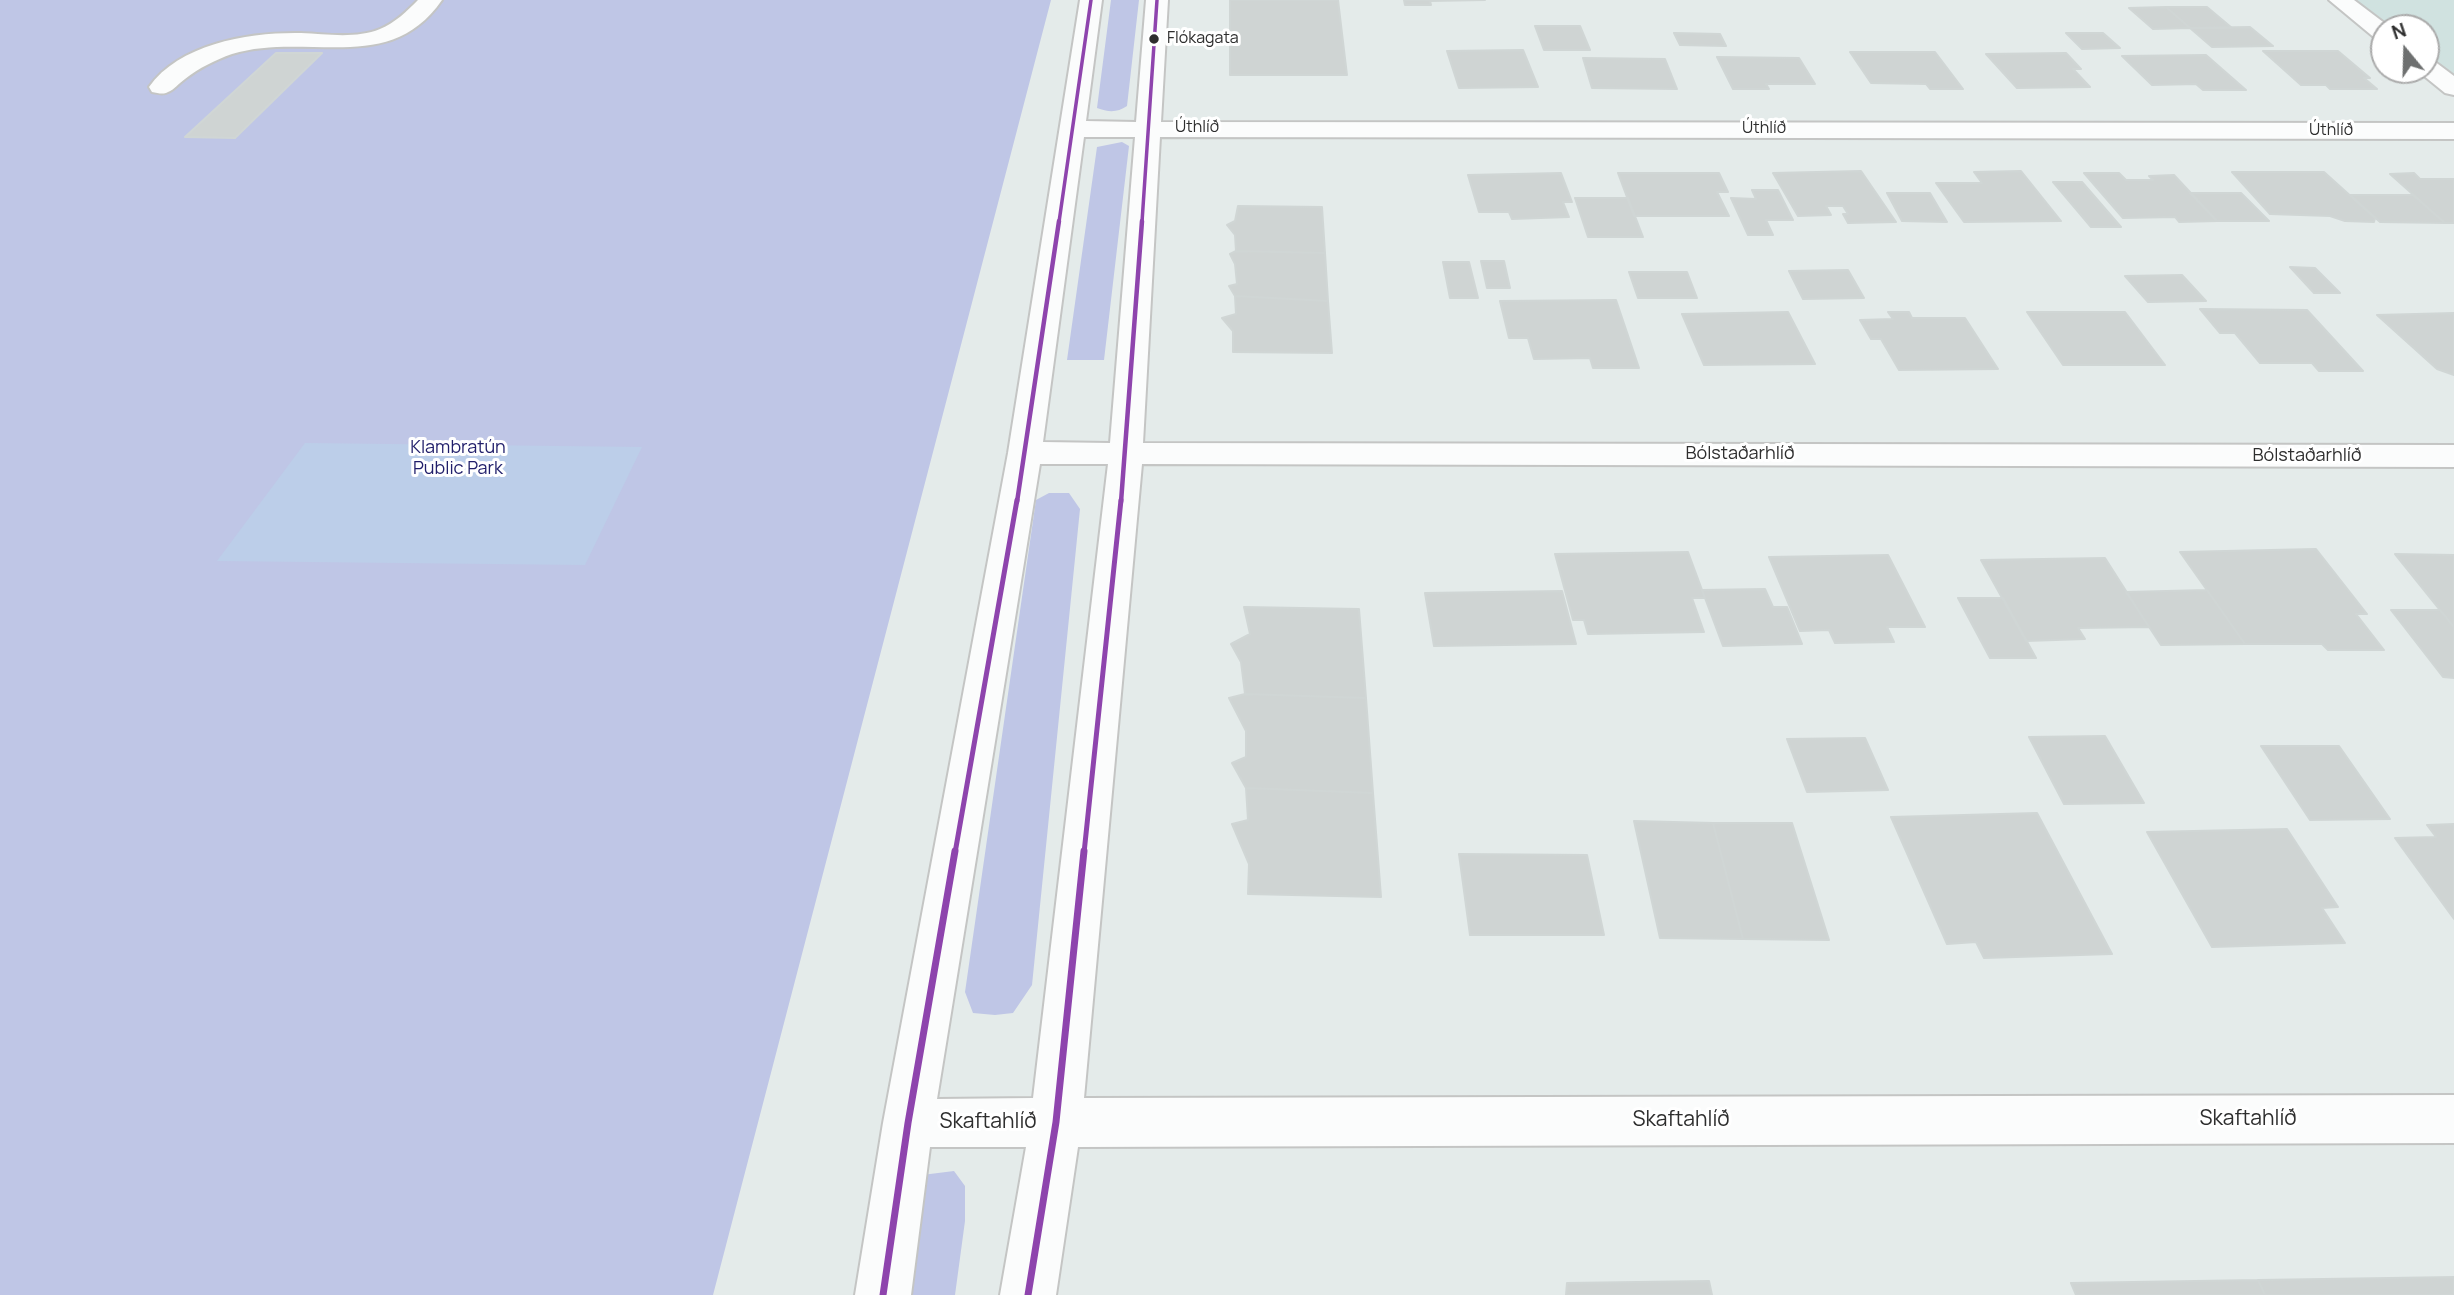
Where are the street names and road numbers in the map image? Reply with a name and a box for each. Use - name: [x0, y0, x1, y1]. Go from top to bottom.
- street label: Úthlíð: [1175, 118, 1219, 138]
- street label: Úthlíð: [1742, 119, 1786, 139]
- street label: Úthlíð: [2309, 121, 2353, 141]
- street label: Bólstaðarhlíð: [1685, 443, 1795, 465]
- street label: Bólstaðarhlíð: [2252, 445, 2362, 467]
- street label: Skaftahlíð: [2199, 1106, 2297, 1132]
- street label: Skaftahlíð: [1632, 1107, 1730, 1133]
- street label: Skaftahlíð: [939, 1109, 1037, 1135]

